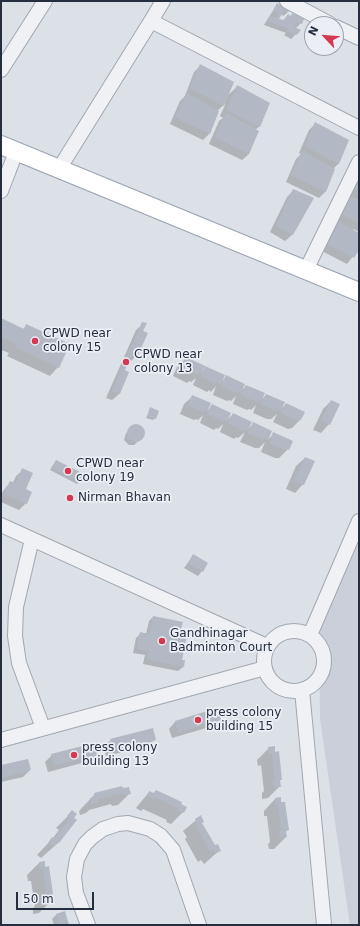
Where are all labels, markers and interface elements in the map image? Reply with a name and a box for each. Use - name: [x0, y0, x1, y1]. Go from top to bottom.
- north arrow: [304, 16, 344, 56]
- text: N: [306, 24, 322, 38]
- place label: CPWD near colony 15: [43, 327, 111, 355]
- marker: CPWD near colony 15: [30, 336, 40, 346]
- place label: CPWD near colony 13: [134, 348, 202, 376]
- marker: CPWD near colony 13: [121, 357, 131, 367]
- place label: CPWD near colony 19: [76, 457, 144, 485]
- marker: CPWD near colony 19: [63, 466, 73, 476]
- place label: Nirman Bhavan: [78, 491, 171, 505]
- marker: Nirman Bhavan: [65, 493, 75, 503]
- place label: Gandhinagar Badminton Court: [170, 627, 272, 655]
- marker: Gandhinagar Badminton Court: [157, 636, 167, 646]
- place label: press colony building 15: [206, 706, 281, 734]
- marker: press colony building 15: [193, 715, 203, 725]
- place label: press colony building 13: [82, 741, 157, 769]
- marker: press colony building 13: [69, 750, 79, 760]
- scale bar: [18, 884, 96, 910]
- text: 50 m: [23, 892, 54, 906]

